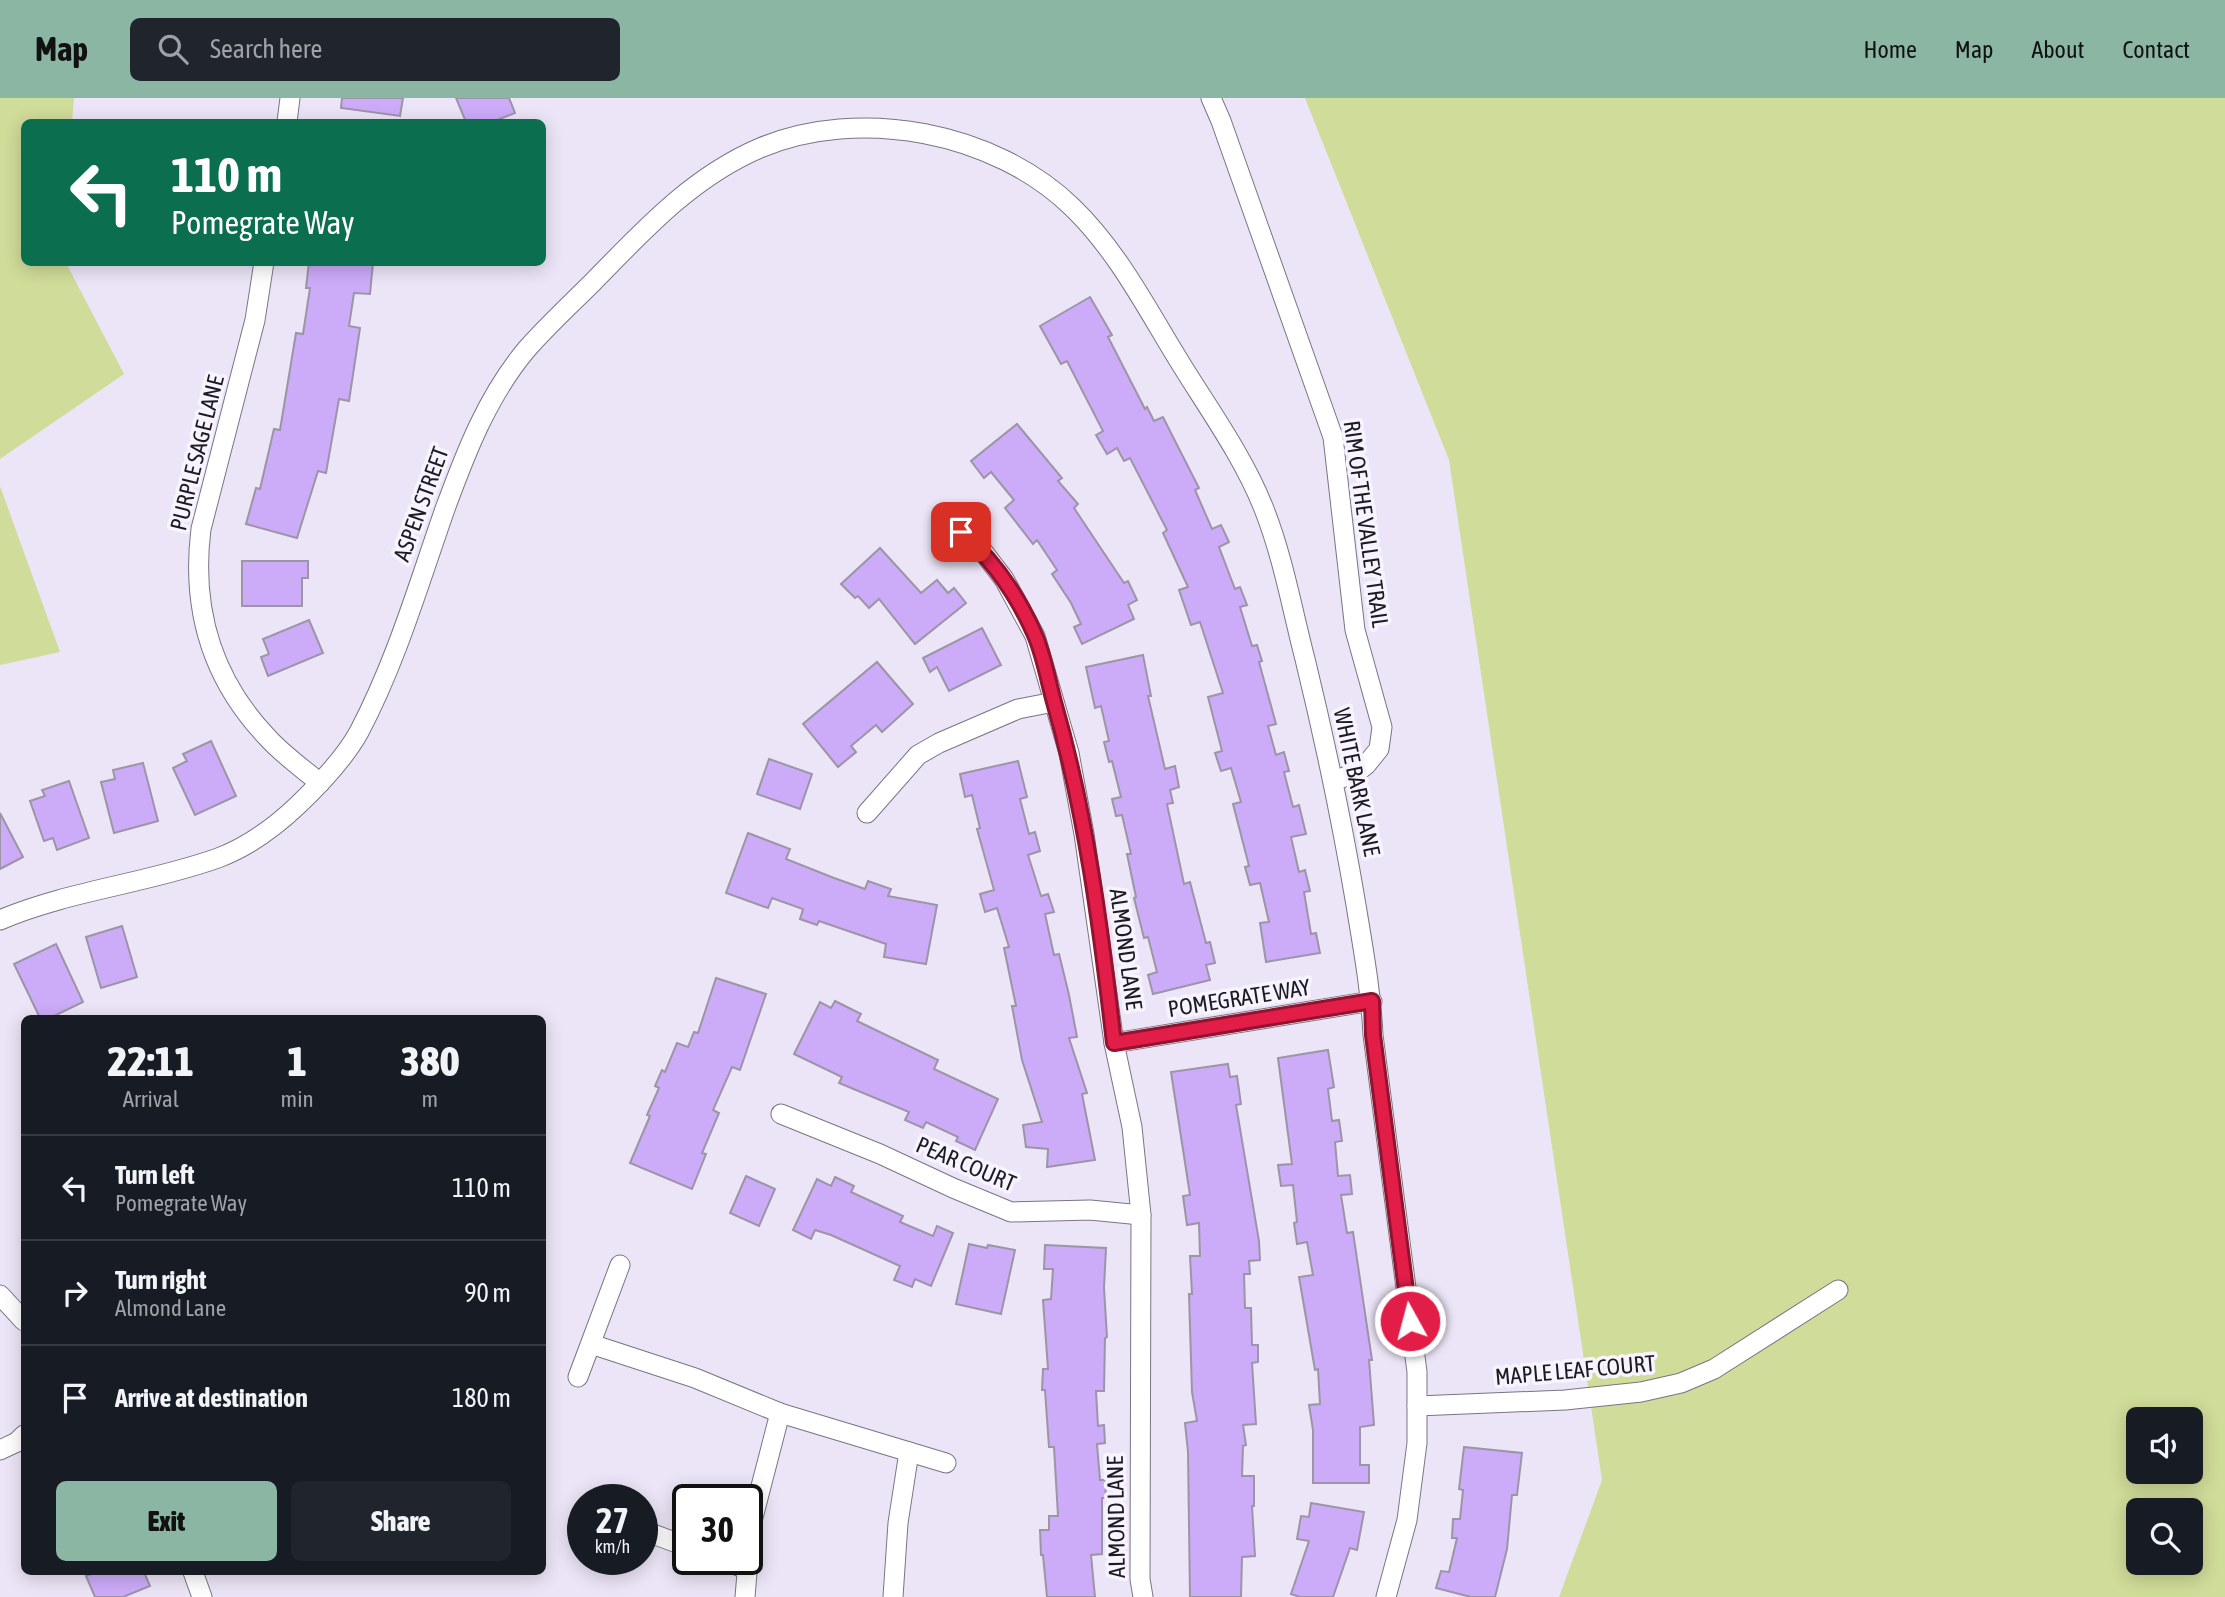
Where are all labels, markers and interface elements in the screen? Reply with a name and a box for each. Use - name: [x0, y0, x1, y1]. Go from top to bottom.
- search box: [130, 18, 620, 81]
- text: Map: [35, 30, 88, 68]
- icon: search: [154, 30, 192, 68]
- text: Search here: [210, 34, 322, 64]
- text: Home: [1863, 36, 1917, 63]
- text: Map: [1955, 36, 1993, 63]
- text: About: [2031, 36, 2084, 63]
- text: Contact: [2122, 36, 2190, 63]
- text: 110 m: [171, 146, 282, 202]
- icon: left: [56, 147, 147, 238]
- text: Pomegrate Way: [171, 204, 355, 241]
- street label: PURPLE SAGE LANE: [165, 372, 229, 533]
- street label: RIM OF THE VALLEY TRAIL: [1339, 419, 1393, 629]
- street label: ASPEN STREET: [388, 443, 454, 565]
- pin: [931, 502, 991, 562]
- icon: arrive: [942, 513, 980, 551]
- street label: WHITE BARK LANE: [1329, 706, 1385, 859]
- street label: ALMOND LANE: [1105, 887, 1147, 1011]
- street label: POMEGRATE WAY: [1166, 974, 1313, 1022]
- text: 22:11: [108, 1037, 194, 1085]
- text: 1: [287, 1037, 307, 1085]
- text: 380: [400, 1037, 459, 1085]
- text: Arrival: [123, 1086, 179, 1112]
- text: min: [281, 1086, 314, 1112]
- text: m: [422, 1086, 438, 1112]
- street label: PEAR COURT: [912, 1131, 1020, 1197]
- text: Turn left: [115, 1160, 195, 1190]
- icon: left: [56, 1169, 94, 1207]
- text: 110 m: [452, 1173, 511, 1203]
- text: Pomegrate Way: [115, 1190, 247, 1216]
- text: Turn right: [115, 1265, 206, 1295]
- icon: right: [56, 1274, 94, 1312]
- text: 90 m: [464, 1278, 511, 1308]
- position arrow: [1373, 1284, 1447, 1358]
- text: Almond Lane: [115, 1295, 226, 1321]
- street label: MAPLE LEAF COURT: [1494, 1350, 1656, 1390]
- icon: arrive: [56, 1379, 94, 1417]
- text: Arrive at destination: [115, 1383, 308, 1413]
- text: 180 m: [452, 1383, 511, 1413]
- map controls: [2126, 1407, 2203, 1575]
- button: sound: [2126, 1407, 2203, 1484]
- street label: ALMOND LANE: [1102, 1456, 1130, 1578]
- button: Exit: [56, 1481, 277, 1561]
- button: Share: [291, 1481, 511, 1561]
- speed limit sign: 30: [672, 1484, 763, 1575]
- button: search: [2126, 1498, 2203, 1575]
- text: 27: [596, 1500, 629, 1540]
- text: km/h: [595, 1536, 630, 1557]

